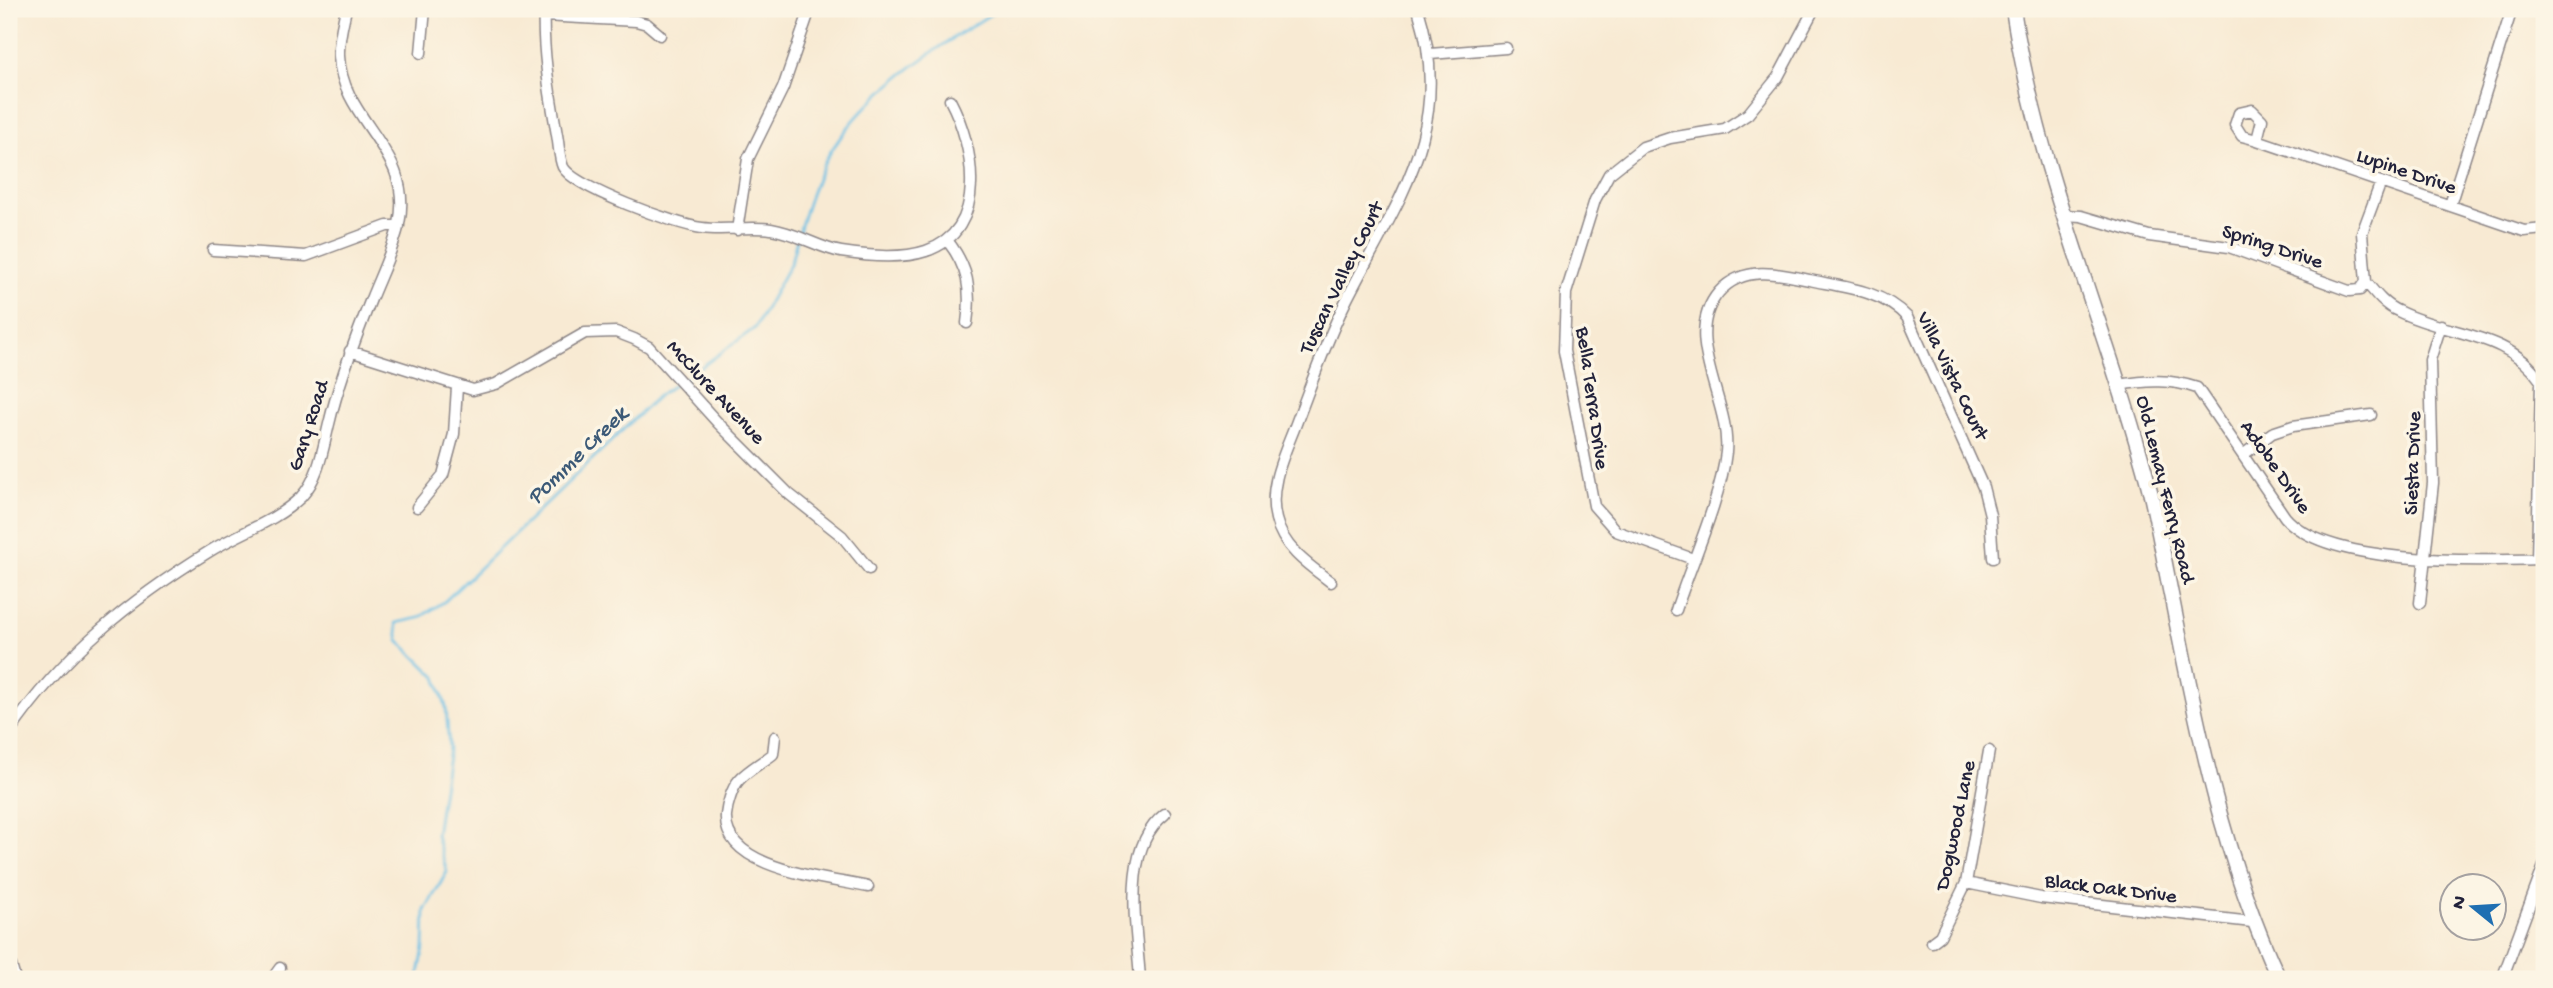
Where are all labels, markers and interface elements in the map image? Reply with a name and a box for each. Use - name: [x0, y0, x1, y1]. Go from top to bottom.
- street label: Lupine Drive: [2353, 145, 2460, 202]
- street label: Tuscan Valley Court: [1295, 196, 1392, 360]
- street label: Spring Drive: [2218, 220, 2327, 277]
- street label: Villa Vista Court: [1909, 307, 1994, 447]
- street label: Bella Terra Drive: [1568, 325, 1613, 472]
- street label: McClure Avenue: [660, 336, 770, 452]
- street label: Gary Road: [284, 376, 337, 474]
- street label: Old Lemay Ferry Road: [2128, 393, 2199, 588]
- water label: Pomme Creek: [523, 400, 636, 511]
- street label: Siesta Drive: [2400, 410, 2429, 515]
- street label: Adobe Drive: [2233, 416, 2316, 520]
- street label: Dogwood Lane: [1931, 757, 1984, 895]
- street label: Black Oak Drive: [2042, 870, 2179, 911]
- north arrow: [2438, 872, 2508, 942]
- text: N: [2447, 893, 2473, 912]

